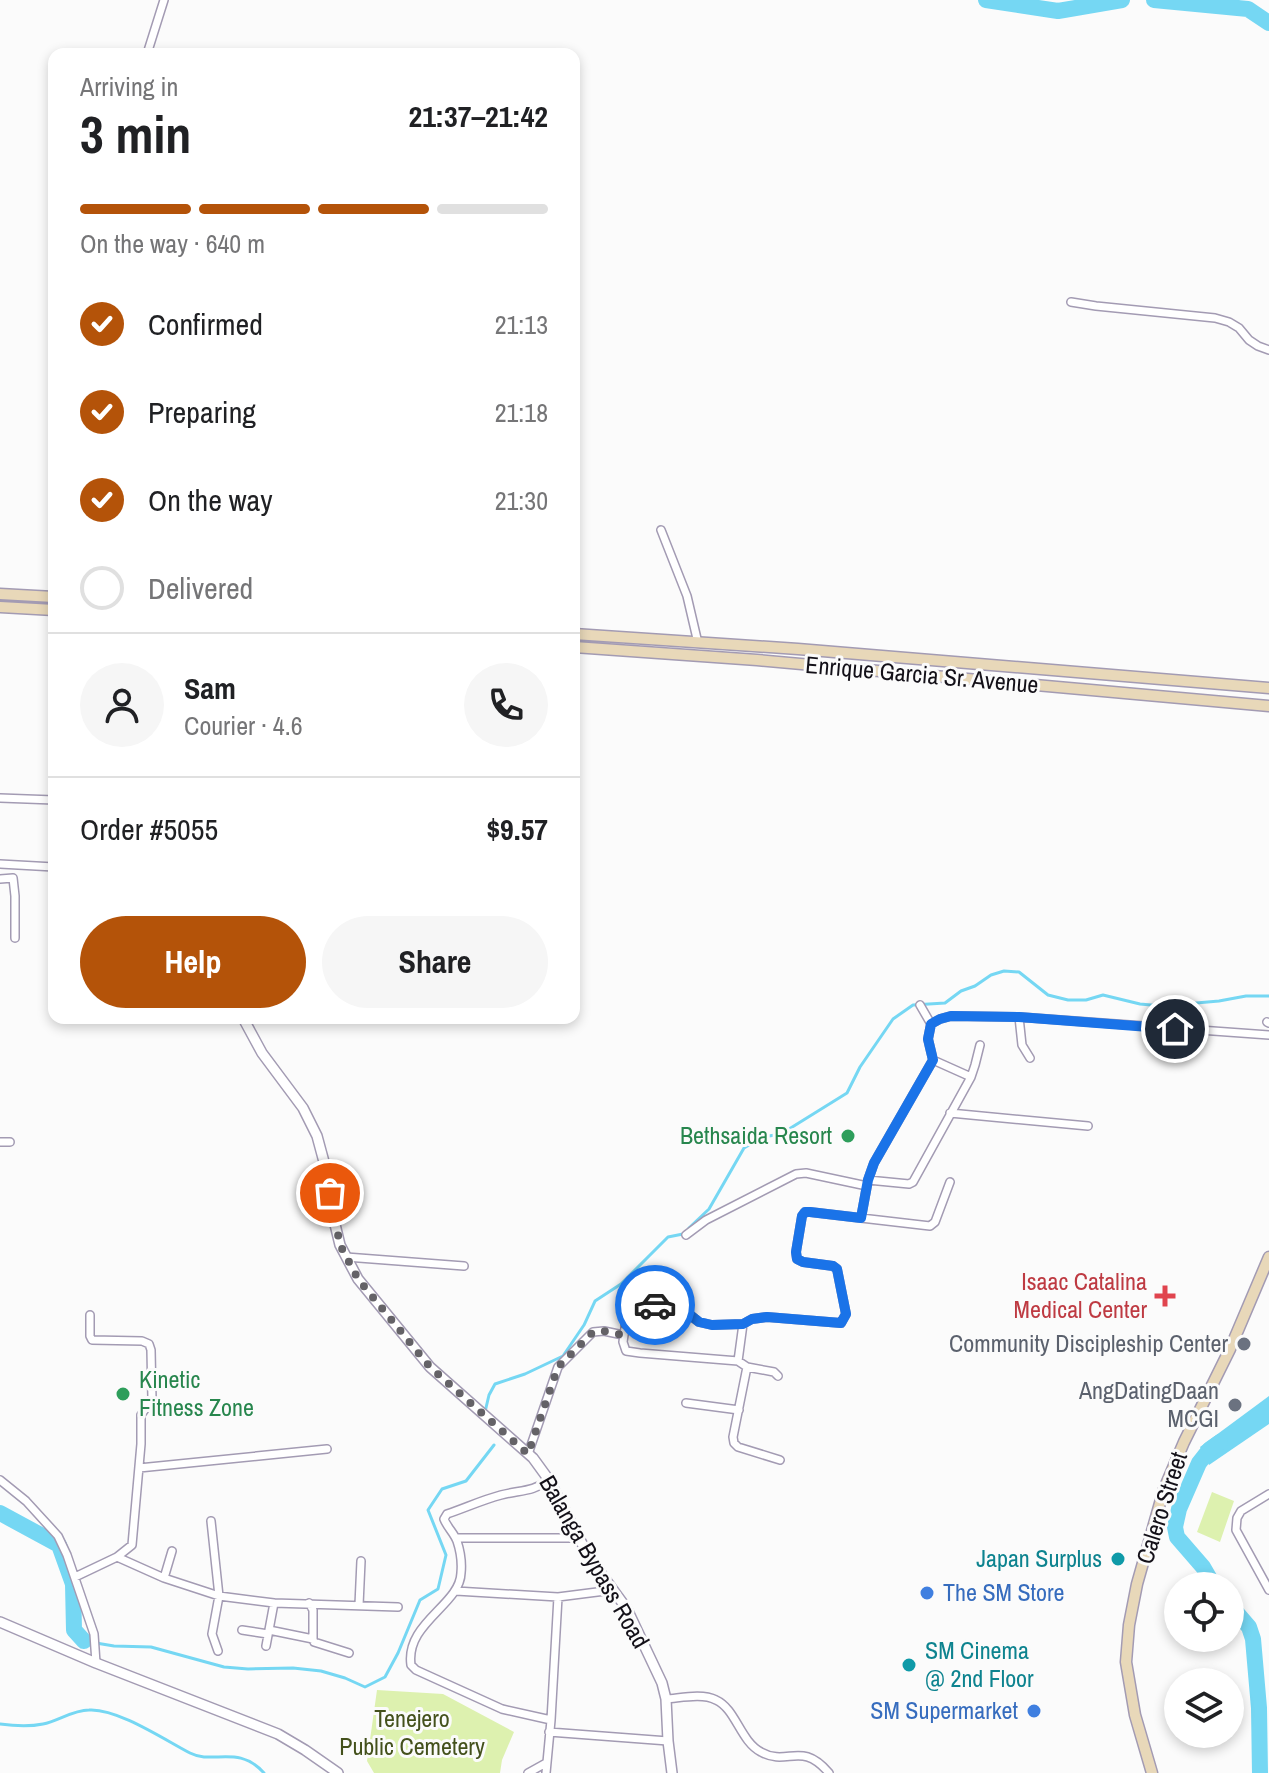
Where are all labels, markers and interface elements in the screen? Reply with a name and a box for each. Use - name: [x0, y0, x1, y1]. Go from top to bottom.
- text: Arriving in: [80, 69, 178, 104]
- text: 21:37–21:42: [409, 96, 548, 136]
- text: 3 min: [80, 99, 191, 169]
- text: On the way · 640 m: [80, 226, 265, 261]
- icon: check: [80, 302, 124, 346]
- text: Confirmed: [148, 304, 263, 344]
- text: 21:13: [495, 307, 548, 342]
- icon: check: [80, 390, 124, 434]
- text: Preparing: [148, 392, 256, 432]
- text: 21:18: [495, 395, 548, 430]
- icon: check: [80, 478, 124, 522]
- text: On the way: [148, 480, 272, 520]
- text: 21:30: [495, 483, 548, 518]
- text: Delivered: [148, 568, 253, 608]
- street label: Enrique Garcia Sr. Avenue: [804, 648, 1040, 700]
- button: person: [80, 663, 164, 747]
- button: phone: [464, 663, 548, 747]
- text: Sam: [184, 668, 236, 708]
- text: Courier · 4.6: [184, 708, 303, 743]
- text: Order #5055: [80, 809, 218, 849]
- text: $9.57: [486, 809, 548, 849]
- button: Help: [80, 916, 306, 1008]
- button: Share: [322, 916, 548, 1008]
- pin: [1141, 995, 1209, 1063]
- icon: home: [1153, 1007, 1197, 1051]
- place label: Bethsaida Resort: [680, 1119, 833, 1151]
- marker: Bethsaida Resort: [839, 1127, 857, 1145]
- pin: [296, 1159, 364, 1227]
- icon: bag: [308, 1171, 352, 1215]
- courier: [615, 1265, 695, 1345]
- place label: Isaac Catalina Medical Center: [1014, 1265, 1147, 1325]
- icon: car: [633, 1283, 677, 1327]
- marker: Isaac Catalina Medical Center: [1154, 1285, 1176, 1307]
- place label: Community Discipleship Center: [949, 1327, 1228, 1359]
- marker: Community Discipleship Center: [1235, 1335, 1253, 1353]
- place label: Kinetic Fitness Zone: [139, 1363, 254, 1423]
- place label: AngDatingDaan MCGI: [1078, 1374, 1219, 1434]
- marker: Kinetic Fitness Zone: [114, 1385, 132, 1403]
- marker: AngDatingDaan MCGI: [1226, 1396, 1244, 1414]
- street label: Calero Street: [1128, 1447, 1194, 1568]
- street label: Balanga Bypass Road: [532, 1469, 657, 1654]
- place label: Japan Surplus: [976, 1542, 1102, 1574]
- marker: Japan Surplus: [1109, 1550, 1127, 1568]
- map controls: [1164, 1572, 1244, 1748]
- button: locate: [1164, 1572, 1244, 1652]
- place label: The SM Store: [943, 1576, 1064, 1608]
- marker: The SM Store: [918, 1584, 936, 1602]
- place label: SM Cinema @ 2nd Floor: [925, 1634, 1034, 1694]
- marker: SM Cinema @ 2nd Floor: [900, 1656, 918, 1674]
- button: layers: [1164, 1668, 1244, 1748]
- place label: SM Supermarket: [870, 1694, 1019, 1726]
- park label: Tenejero Public Cemetery: [339, 1702, 485, 1762]
- marker: SM Supermarket: [1025, 1702, 1043, 1720]

